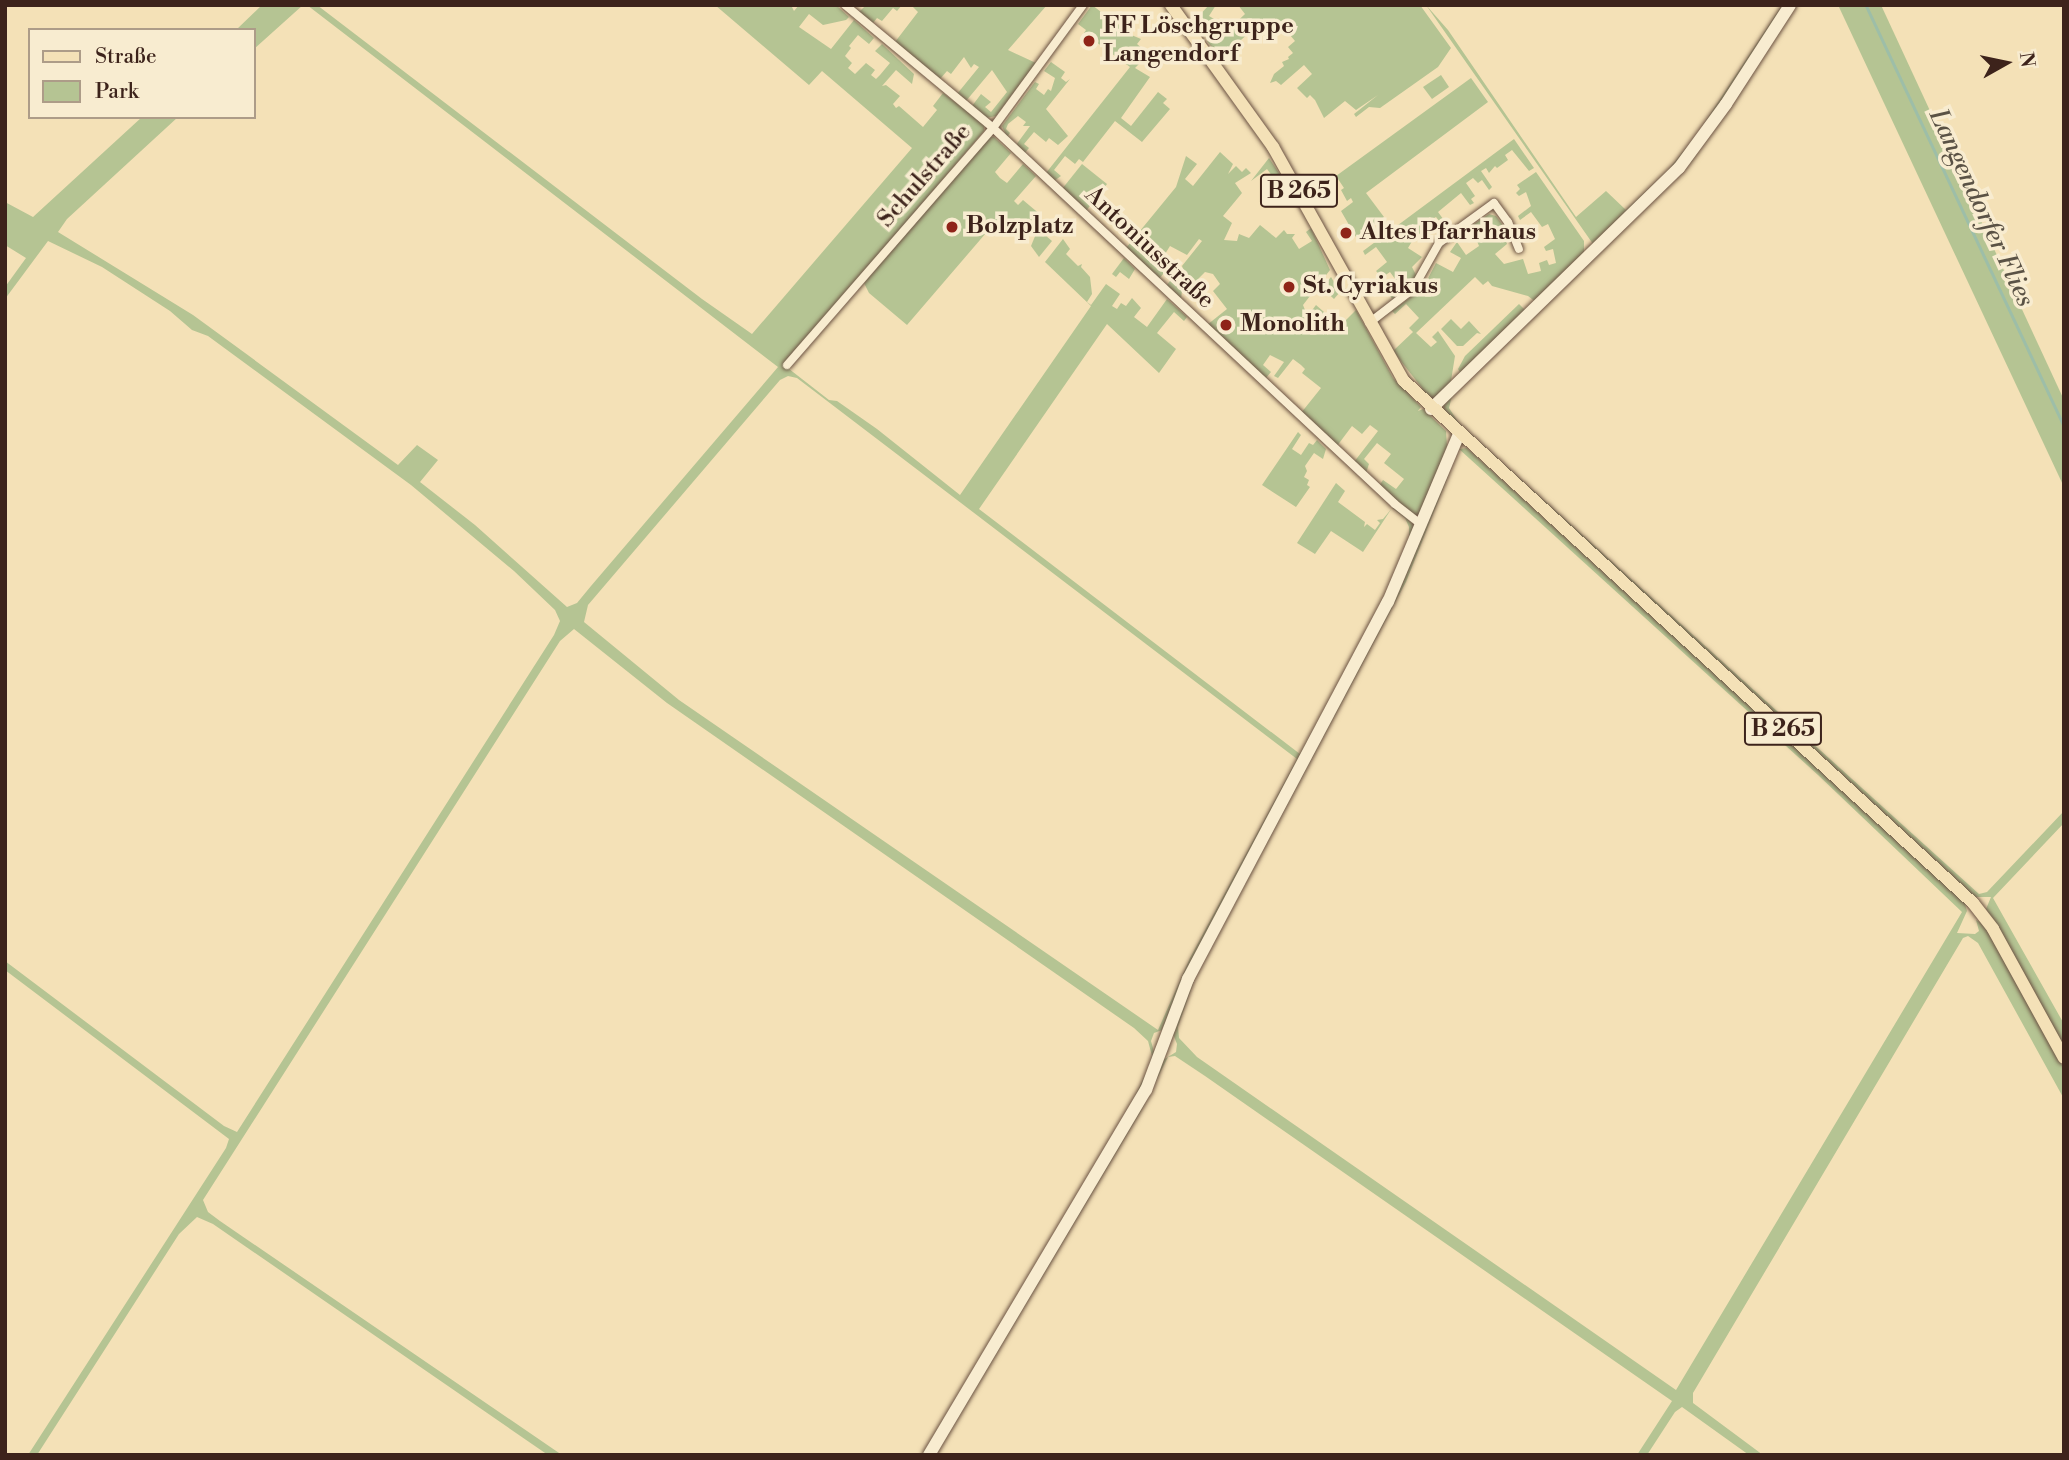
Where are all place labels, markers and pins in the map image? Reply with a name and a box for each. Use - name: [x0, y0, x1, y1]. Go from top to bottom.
- place label: FF Löschgruppe Langendorf: [1103, 13, 1294, 69]
- marker: FF Löschgruppe Langendorf: [1081, 33, 1097, 49]
- place label: Bolzplatz: [966, 213, 1074, 241]
- marker: Bolzplatz: [944, 219, 960, 235]
- place label: Altes Pfarrhaus: [1360, 219, 1536, 247]
- marker: Altes Pfarrhaus: [1338, 225, 1354, 241]
- place label: St. Cyriakus: [1303, 273, 1438, 301]
- marker: St. Cyriakus: [1281, 279, 1297, 295]
- place label: Monolith: [1240, 311, 1345, 339]
- marker: Monolith: [1218, 317, 1234, 333]

